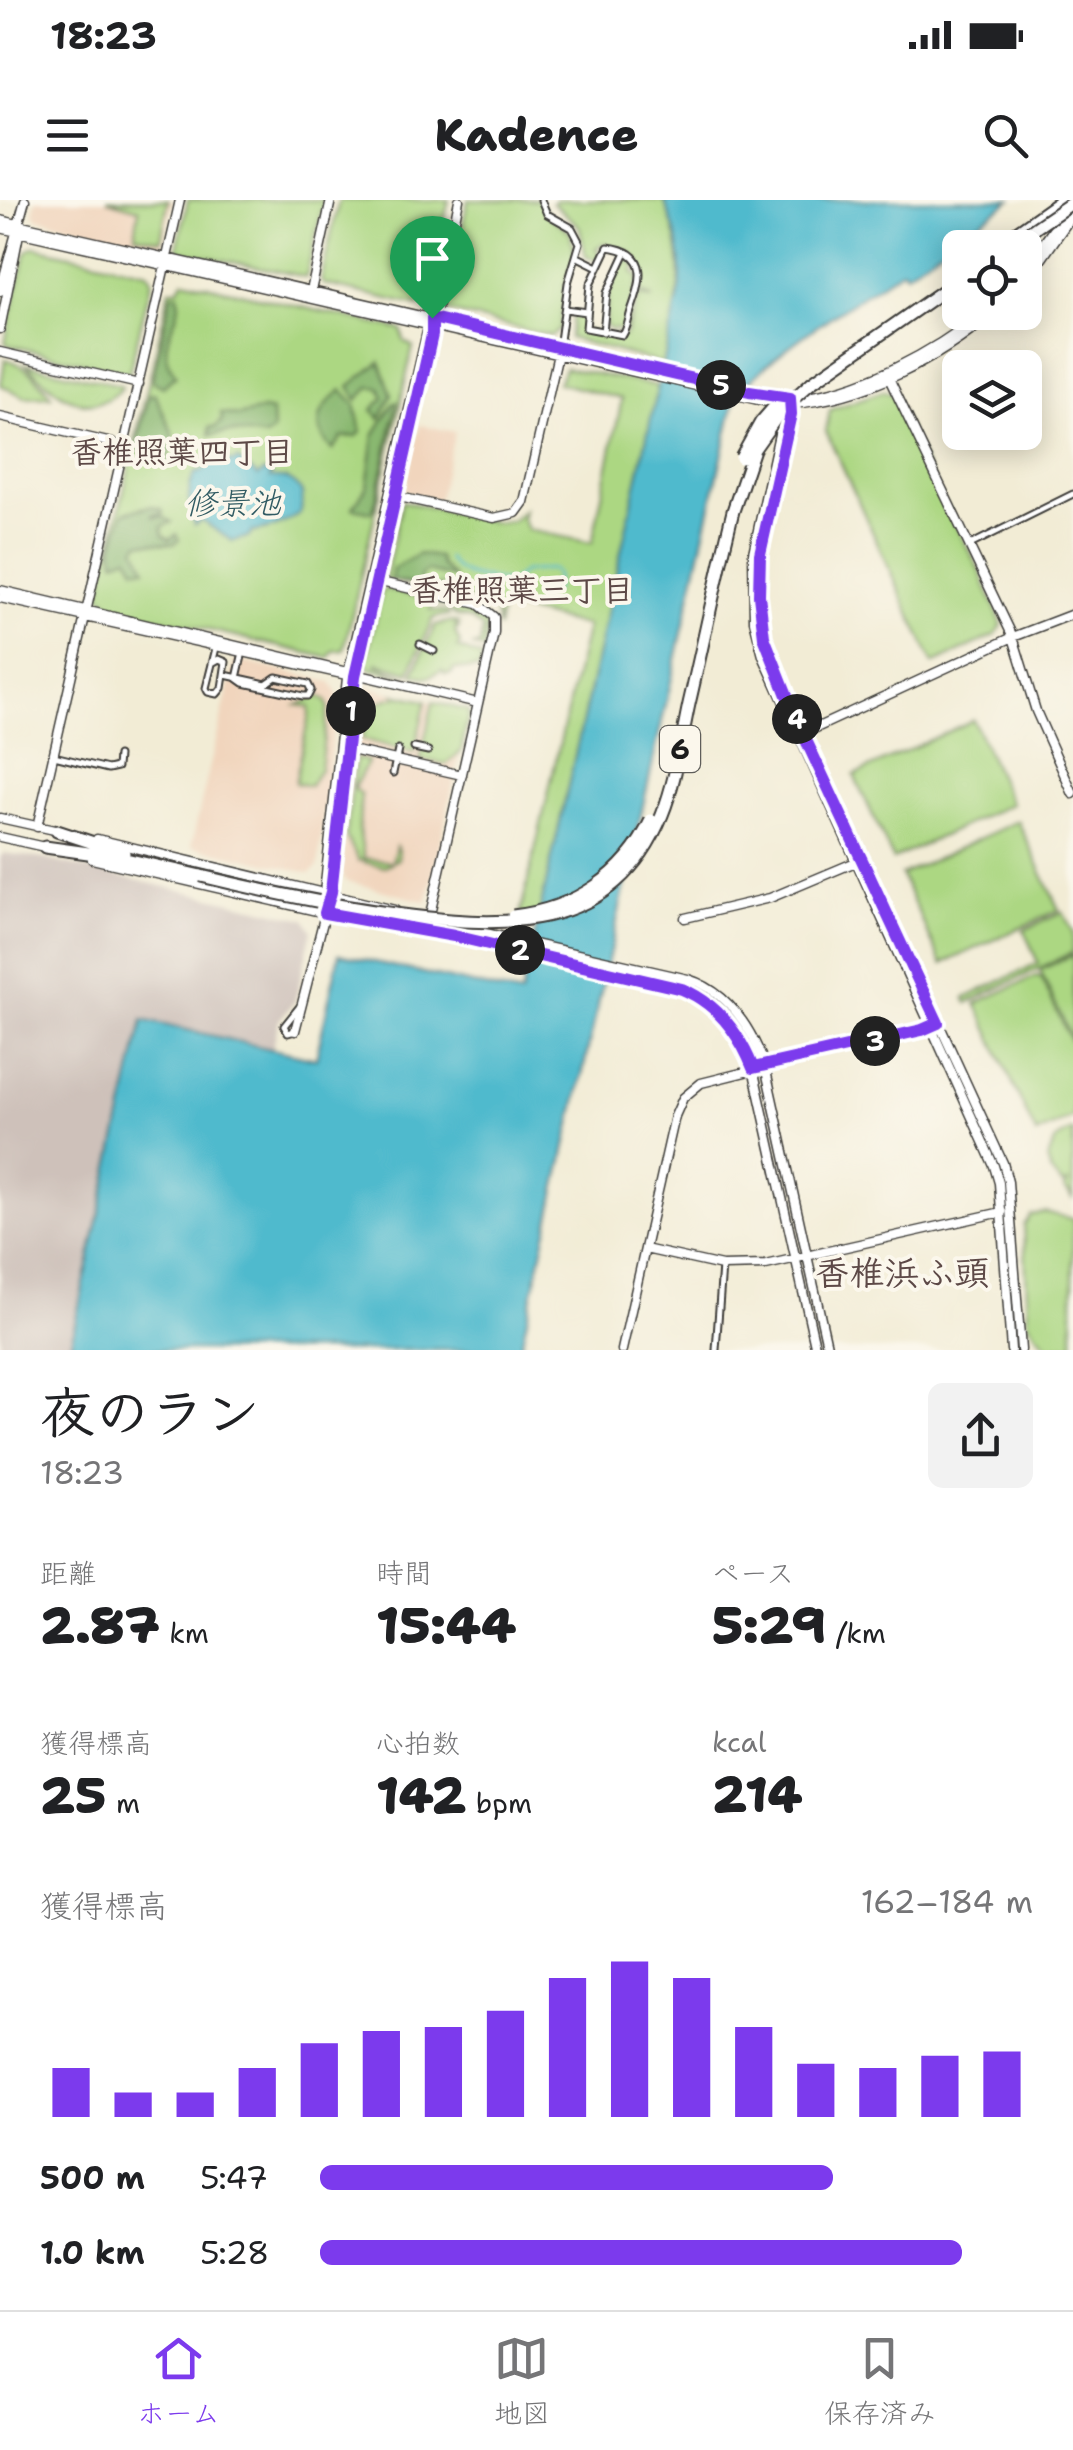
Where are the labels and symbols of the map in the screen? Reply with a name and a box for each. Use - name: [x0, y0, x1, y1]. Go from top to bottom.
- pin: [390, 216, 475, 319]
- pin: 5: [696, 360, 746, 410]
- district label: 香椎照葉四丁目: [70, 430, 294, 473]
- water label: 修景池: [185, 481, 282, 524]
- district label: 香椎照葉三丁目: [410, 568, 634, 611]
- pin: 1: [326, 686, 376, 736]
- pin: 4: [772, 694, 822, 744]
- road number: 6: [660, 726, 700, 772]
- pin: 2: [495, 925, 545, 975]
- pin: 3: [850, 1016, 900, 1066]
- district label: 香椎浜ふ頭: [814, 1249, 990, 1296]

